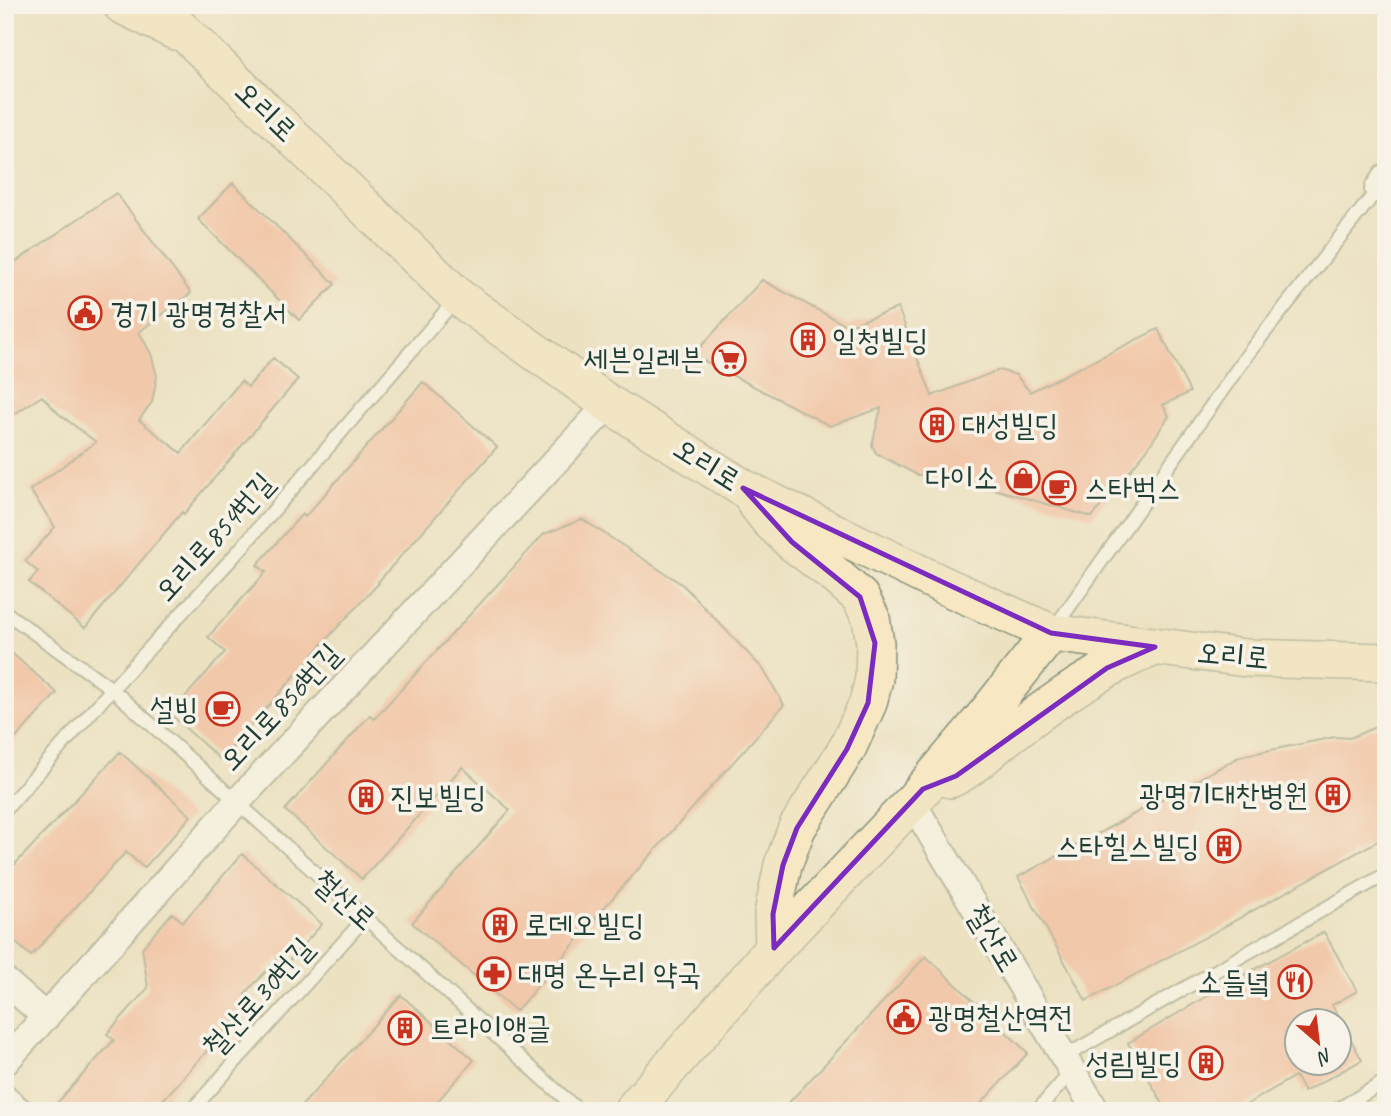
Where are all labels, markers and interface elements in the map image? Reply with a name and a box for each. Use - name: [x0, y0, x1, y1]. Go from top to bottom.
- street label: 오리로: [227, 72, 305, 150]
- public building icon: 경기 광명경찰서: [66, 294, 104, 332]
- place label: 경기 광명경찰서: [110, 294, 286, 332]
- building icon: 일청빌딩: [789, 321, 827, 359]
- place label: 일청빌딩: [832, 321, 929, 359]
- place label: 세븐일레븐: [583, 340, 704, 378]
- supermarket icon: 세븐일레븐: [710, 340, 748, 378]
- building icon: 대성빌딩: [918, 406, 956, 444]
- place label: 대성빌딩: [962, 406, 1059, 444]
- street label: 오리로: [666, 429, 748, 499]
- place label: 다이소: [926, 459, 998, 497]
- shop icon: 다이소: [1004, 459, 1042, 497]
- street label: 오리로854번길: [146, 464, 282, 610]
- cafe icon: 스타벅스: [1040, 469, 1078, 507]
- place label: 스타벅스: [1084, 469, 1181, 507]
- street label: 오리로: [1195, 633, 1271, 677]
- street label: 오리로856번길: [211, 635, 349, 779]
- place label: 설빙: [150, 690, 198, 728]
- cafe icon: 설빙: [204, 690, 242, 728]
- place label: 광명기대찬병원: [1139, 776, 1308, 814]
- building icon: 광명기대찬병원: [1314, 776, 1352, 814]
- building icon: 진보빌딩: [347, 778, 385, 816]
- place label: 진보빌딩: [390, 778, 487, 816]
- place label: 스타힐스빌딩: [1055, 827, 1200, 865]
- building icon: 스타힐스빌딩: [1205, 827, 1243, 865]
- street label: 철산로: [305, 862, 385, 938]
- street label: 철산로: [958, 897, 1028, 979]
- building icon: 로데오빌딩: [481, 906, 519, 944]
- place label: 로데오빌딩: [524, 906, 645, 944]
- street label: 철산로30번길: [194, 929, 322, 1065]
- pharmacy icon: 대명 온누리 약국: [475, 955, 513, 993]
- place label: 대명 온누리 약국: [518, 955, 702, 993]
- place label: 소들녘: [1198, 963, 1270, 1001]
- restaurant icon: 소들녘: [1276, 963, 1314, 1001]
- public building icon: 광명철산역전: [885, 998, 923, 1036]
- place label: 광명철산역전: [928, 998, 1073, 1036]
- north arrow: [1282, 1007, 1352, 1078]
- building icon: 트라이앵글: [386, 1009, 424, 1047]
- place label: 트라이앵글: [430, 1009, 551, 1047]
- text: N: [1312, 1043, 1336, 1071]
- place label: 성림빌딩: [1085, 1044, 1182, 1082]
- building icon: 성림빌딩: [1187, 1044, 1225, 1082]

